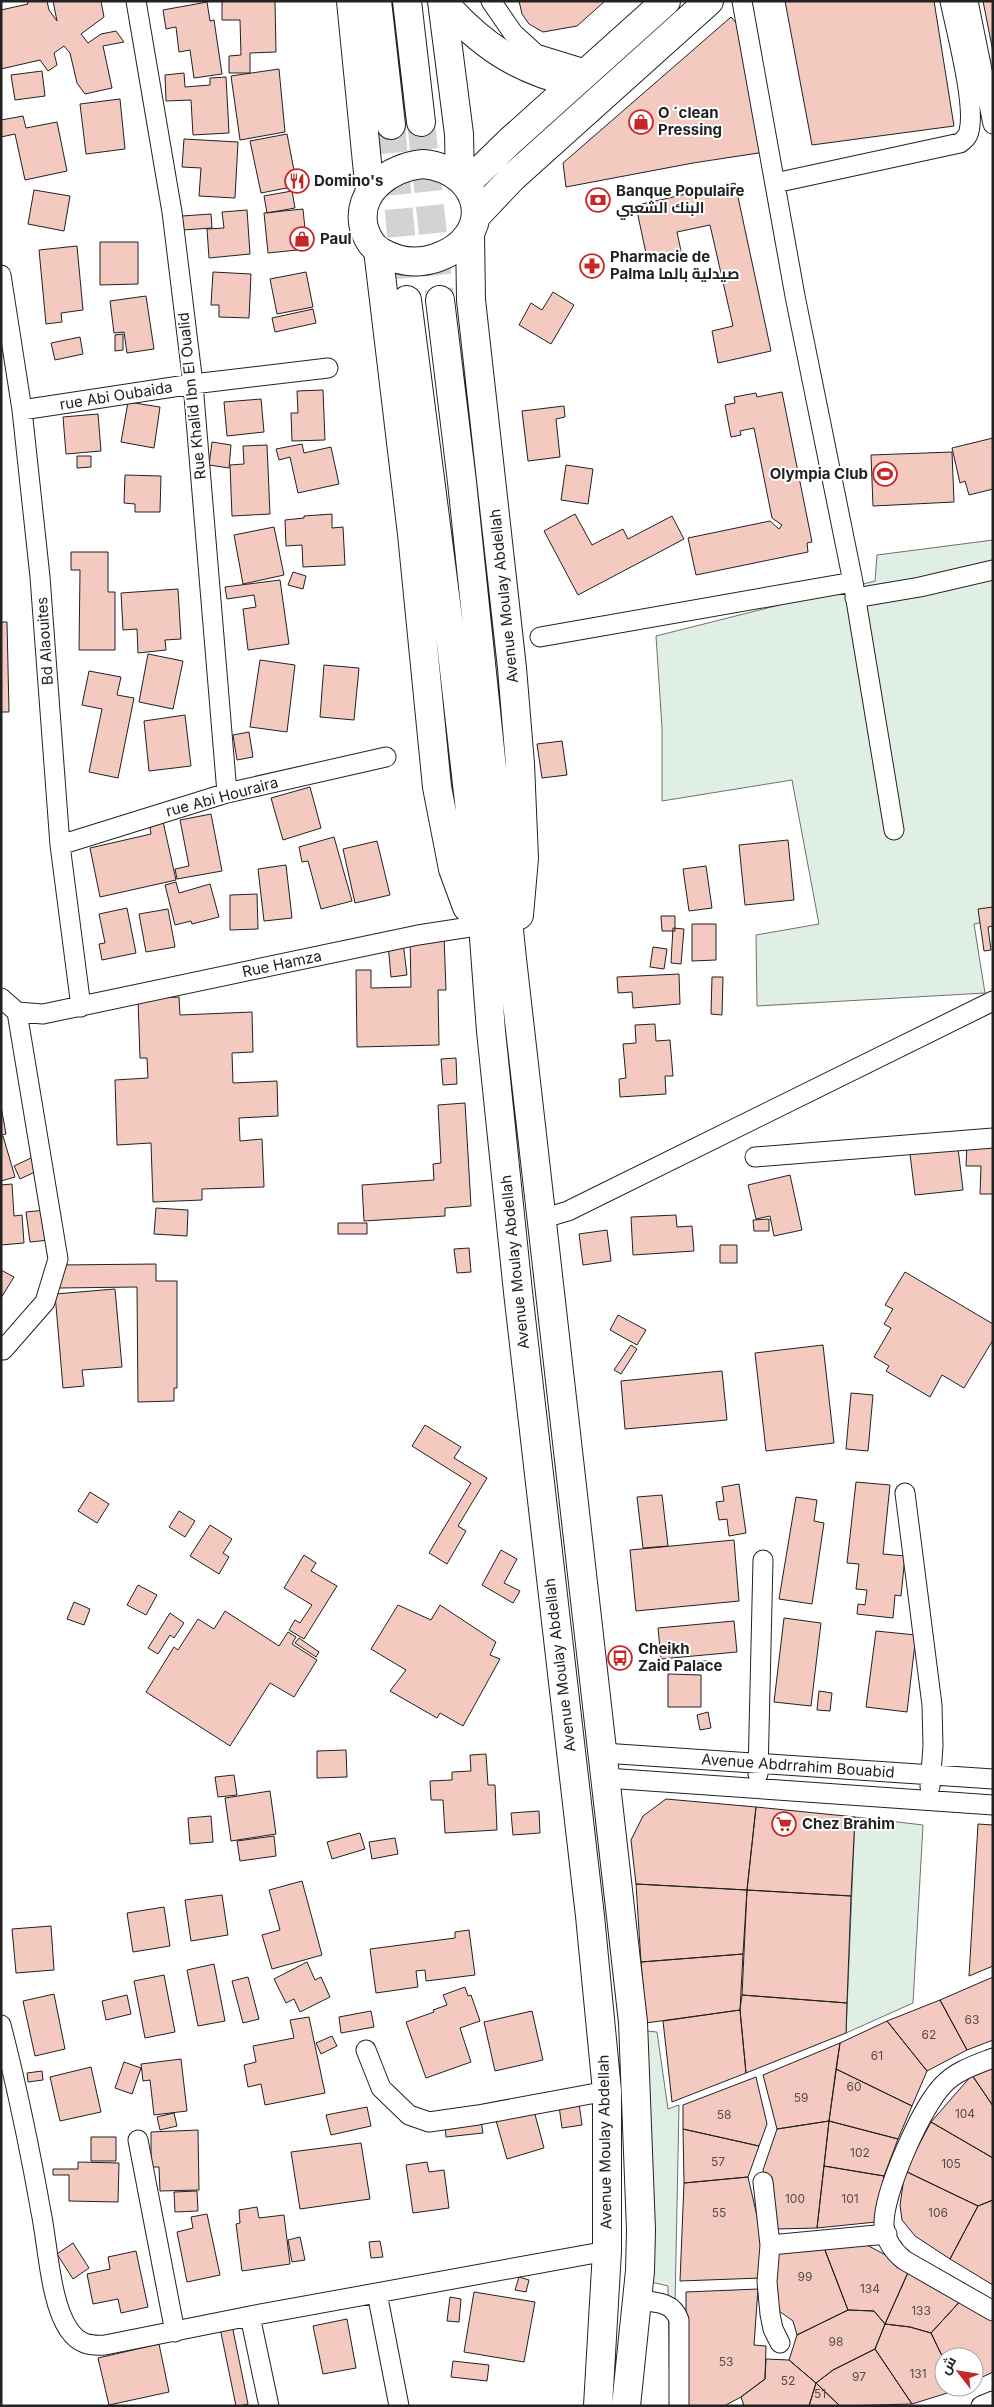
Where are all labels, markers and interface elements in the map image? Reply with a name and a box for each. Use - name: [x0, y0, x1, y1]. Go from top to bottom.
- place label: O ´clean Pressing: [658, 103, 722, 139]
- shop icon: O ´clean Pressing: [628, 109, 654, 135]
- restaurant icon: Domino's: [284, 168, 310, 194]
- place label: Domino's: [314, 171, 383, 190]
- place label: Banque Populaire البنك الشعبي: [616, 181, 744, 220]
- bank icon: Banque Populaire البنك الشعبي: [585, 187, 611, 213]
- shop icon: Paul: [289, 226, 315, 252]
- place label: Paul: [320, 229, 352, 248]
- place label: Pharmacie de Palma صيدلية بالما: [610, 247, 739, 283]
- pharmacy icon: Pharmacie de Palma صيدلية بالما: [579, 253, 605, 279]
- street label: Rue Khalid Ibn El Oualid: [173, 312, 210, 481]
- street label: rue Abi Oubaida: [58, 377, 174, 414]
- sports icon: Olympia Club: [872, 461, 898, 487]
- place label: Olympia Club: [770, 464, 868, 483]
- street label: Avenue Moulay Abdellah: [485, 508, 522, 684]
- street label: Bd Alaouites: [32, 596, 57, 686]
- street label: rue Abi Houraira: [164, 772, 280, 821]
- street label: Rue Hamza: [240, 946, 323, 981]
- street label: Avenue Moulay Abdellah: [496, 1174, 533, 1350]
- street label: Avenue Moulay Abdellah: [539, 1577, 580, 1753]
- place label: Cheikh Zaid Palace: [638, 1639, 723, 1675]
- bus stop icon: Cheikh Zaid Palace: [607, 1645, 633, 1671]
- street label: Avenue Abdrrahim Bouabid: [701, 1749, 895, 1782]
- supermarket icon: Chez Brahim: [771, 1811, 797, 1837]
- place label: Chez Brahim: [802, 1814, 895, 1833]
- house number: 63: [965, 2012, 979, 2027]
- house number: 62: [922, 2027, 936, 2042]
- house number: 61: [871, 2048, 883, 2063]
- street label: Avenue Moulay Abdellah: [593, 2054, 616, 2230]
- house number: 60: [846, 2079, 862, 2094]
- house number: 59: [794, 2090, 808, 2105]
- house number: 104: [955, 2106, 975, 2121]
- house number: 58: [717, 2107, 731, 2122]
- house number: 102: [850, 2145, 870, 2160]
- house number: 57: [711, 2154, 725, 2169]
- house number: 105: [941, 2156, 961, 2171]
- house number: 100: [785, 2191, 805, 2206]
- house number: 101: [841, 2191, 859, 2206]
- house number: 55: [712, 2205, 726, 2220]
- house number: 106: [928, 2205, 948, 2220]
- house number: 99: [798, 2269, 812, 2284]
- house number: 134: [860, 2281, 880, 2296]
- house number: 133: [911, 2303, 931, 2318]
- house number: 98: [829, 2334, 843, 2349]
- north arrow: [934, 2347, 984, 2397]
- text: ش: [936, 2353, 960, 2378]
- house number: 53: [719, 2354, 733, 2369]
- house number: 131: [909, 2366, 927, 2381]
- house number: 97: [852, 2369, 866, 2384]
- house number: 52: [781, 2373, 795, 2388]
- house number: 51: [814, 2386, 826, 2401]

